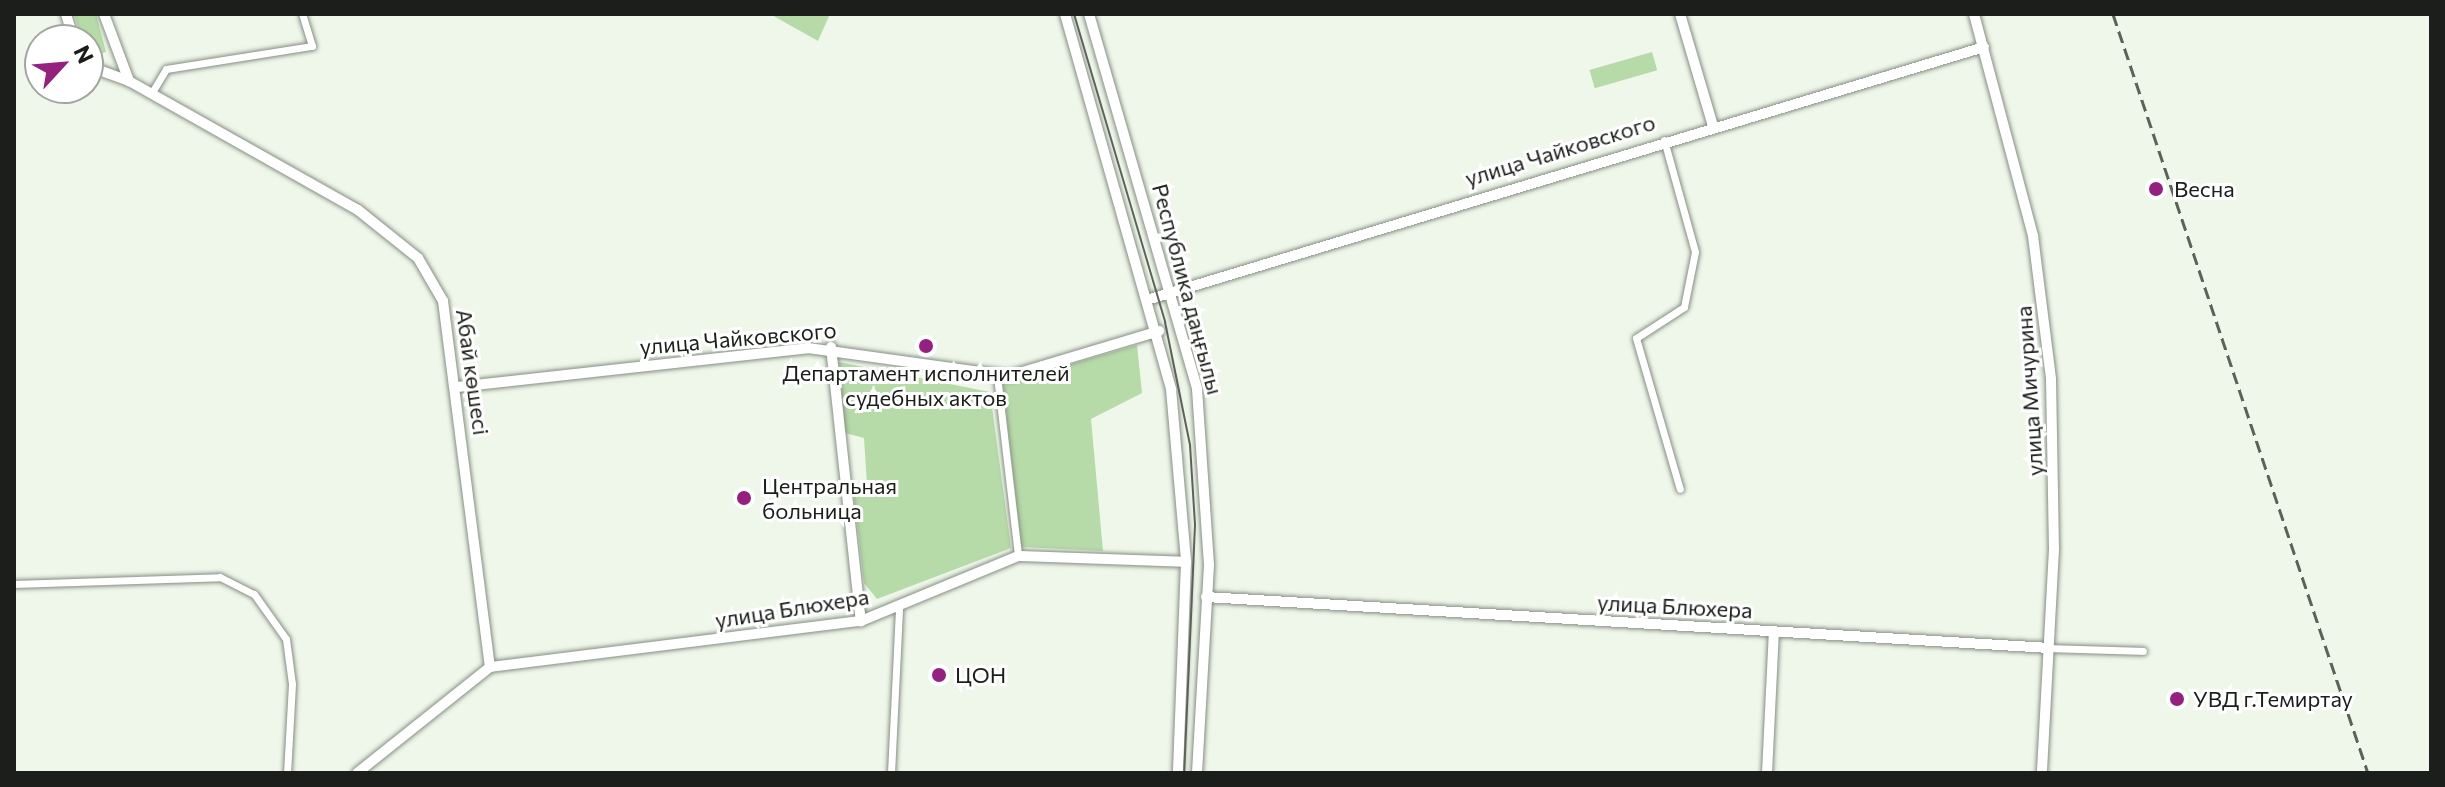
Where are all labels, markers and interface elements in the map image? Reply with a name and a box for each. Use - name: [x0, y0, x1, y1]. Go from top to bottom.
- north arrow: [24, 24, 104, 104]
- text: N: [68, 41, 100, 67]
- street label: улица Чайковского: [1462, 109, 1658, 191]
- place label: Весна: [2174, 176, 2235, 202]
- marker: Весна: [2145, 178, 2167, 200]
- street label: Республика даңғылы: [1147, 181, 1229, 397]
- street label: улица Мичурина: [2010, 305, 2048, 477]
- street label: Абай көшесі: [451, 307, 495, 437]
- street label: улица Чайковского: [639, 316, 837, 360]
- marker: Департамент исполнителей судебных актов: [917, 337, 935, 355]
- place label: Департамент исполнителей судебных актов: [782, 359, 1070, 410]
- place label: Центральная больница: [762, 472, 897, 524]
- marker: Центральная больница: [733, 487, 755, 509]
- street label: улица Блюхера: [713, 583, 871, 633]
- street label: улица Блюхера: [1597, 589, 1753, 623]
- place label: ЦОН: [955, 662, 1006, 688]
- marker: ЦОН: [930, 666, 948, 684]
- place label: УВД г.Темиртау: [2193, 686, 2353, 712]
- marker: УВД г.Темиртау: [2168, 690, 2186, 708]

